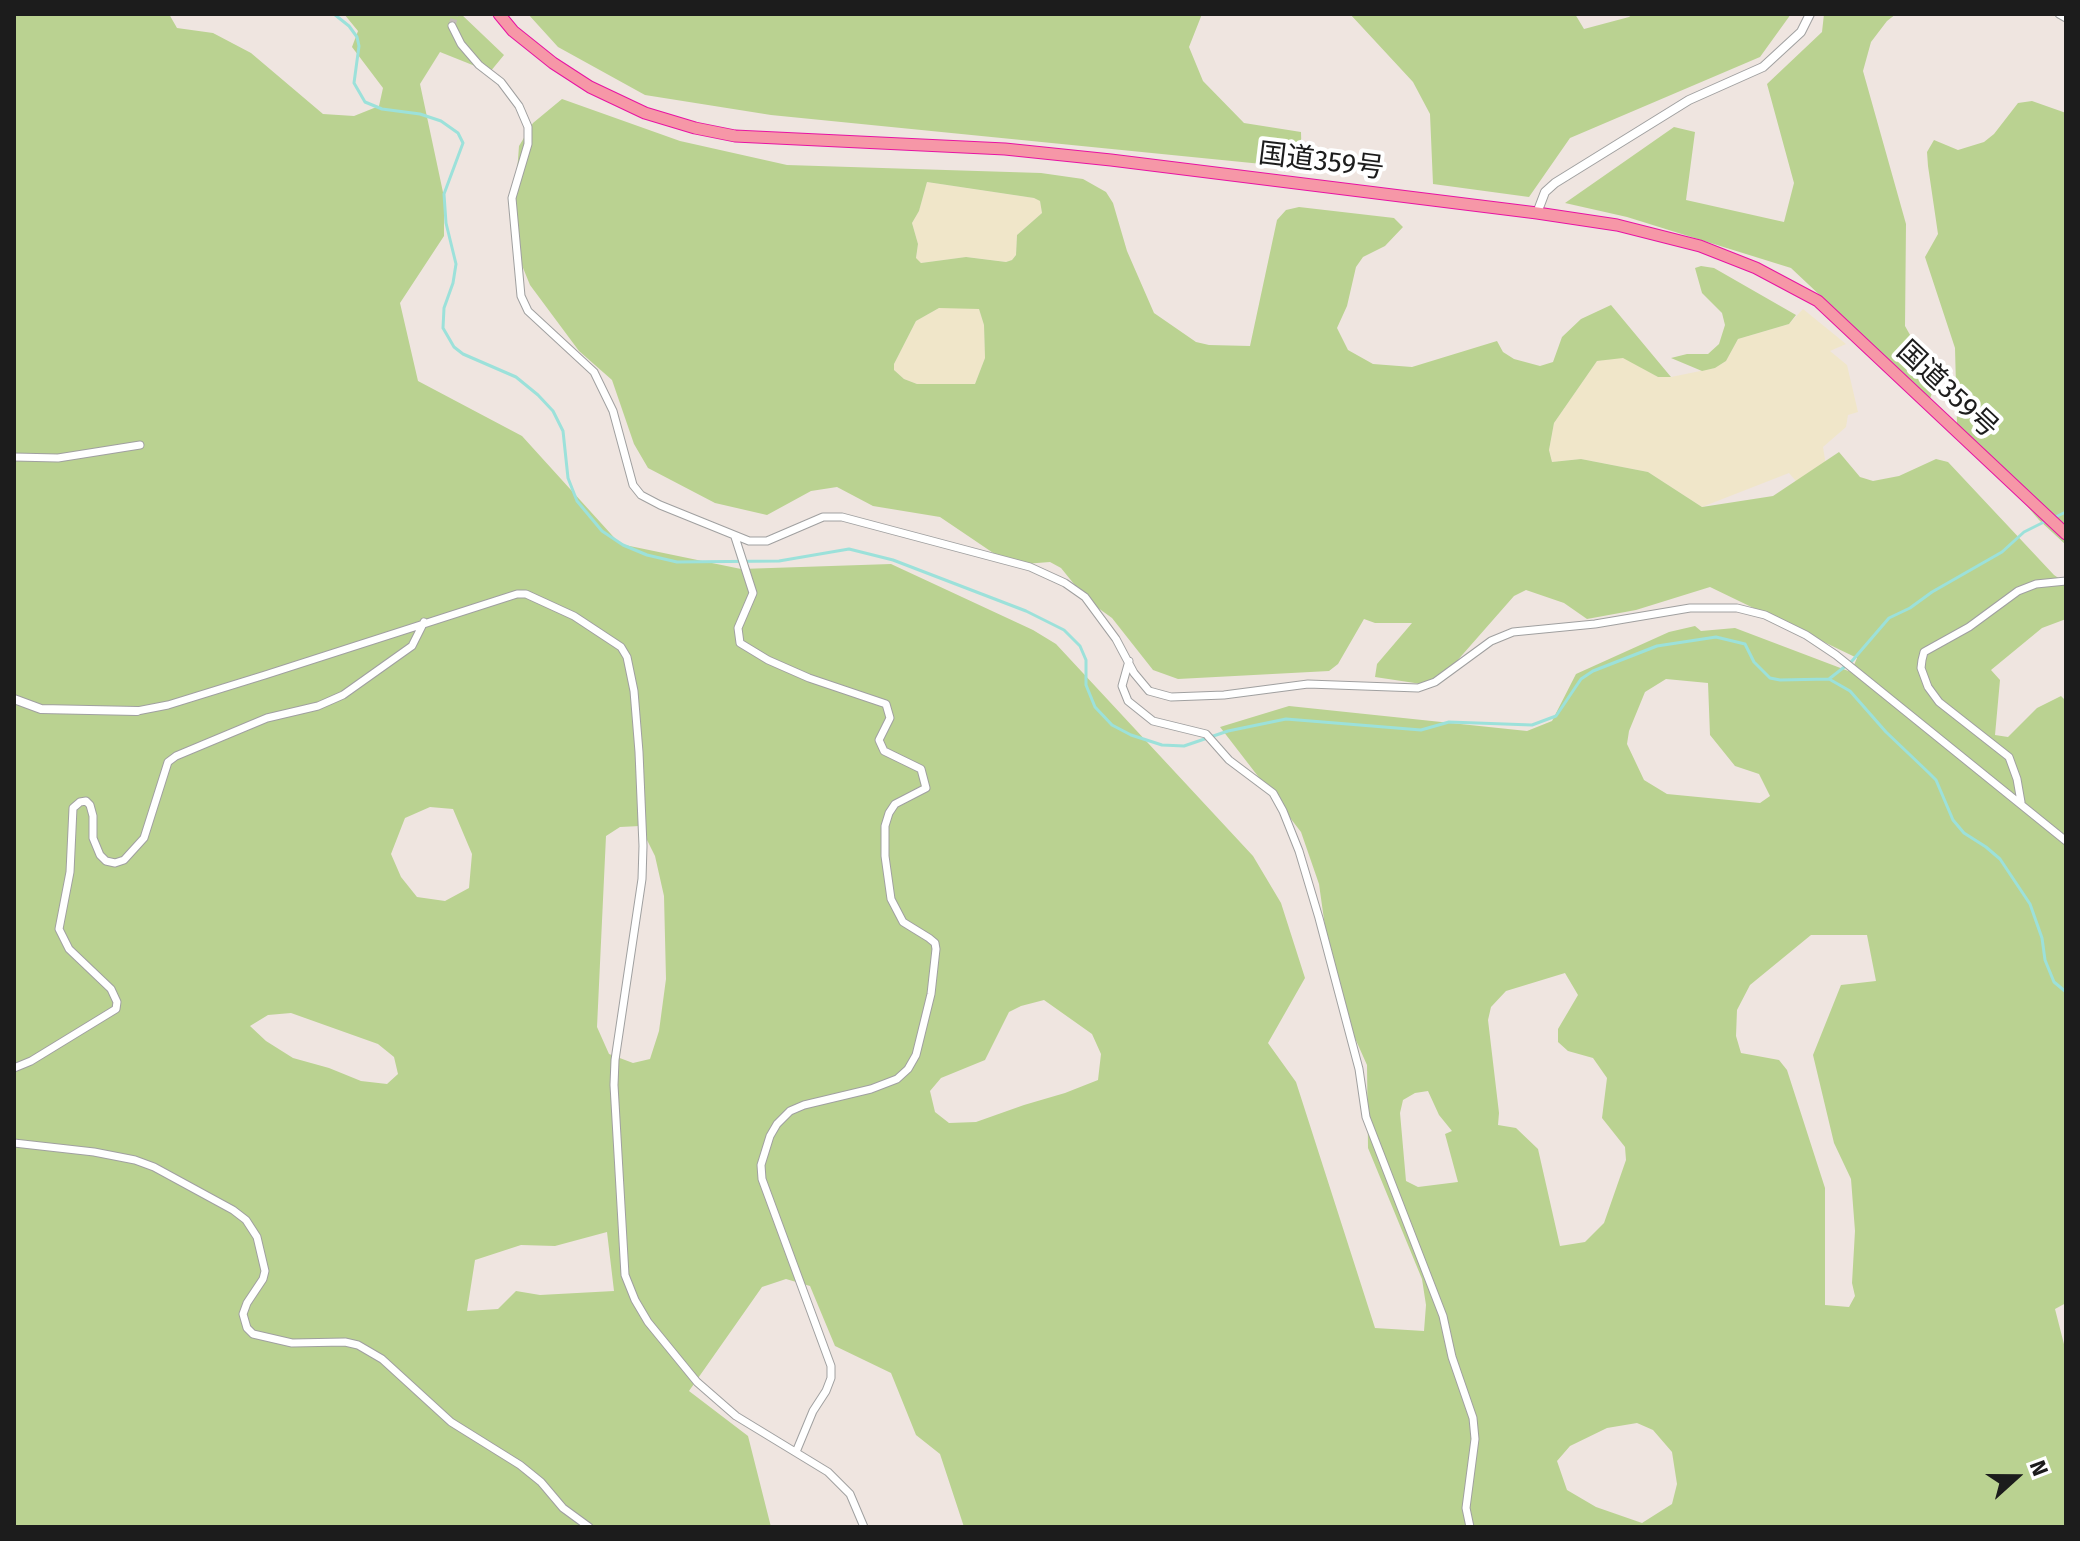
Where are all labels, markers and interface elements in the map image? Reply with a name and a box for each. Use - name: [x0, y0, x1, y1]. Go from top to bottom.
- street label: 国道359号: [1256, 138, 1386, 186]
- street label: 国道359号: [1889, 335, 2005, 445]
- north arrow: [1976, 1437, 2056, 1517]
- text: N: [2024, 1457, 2054, 1480]

